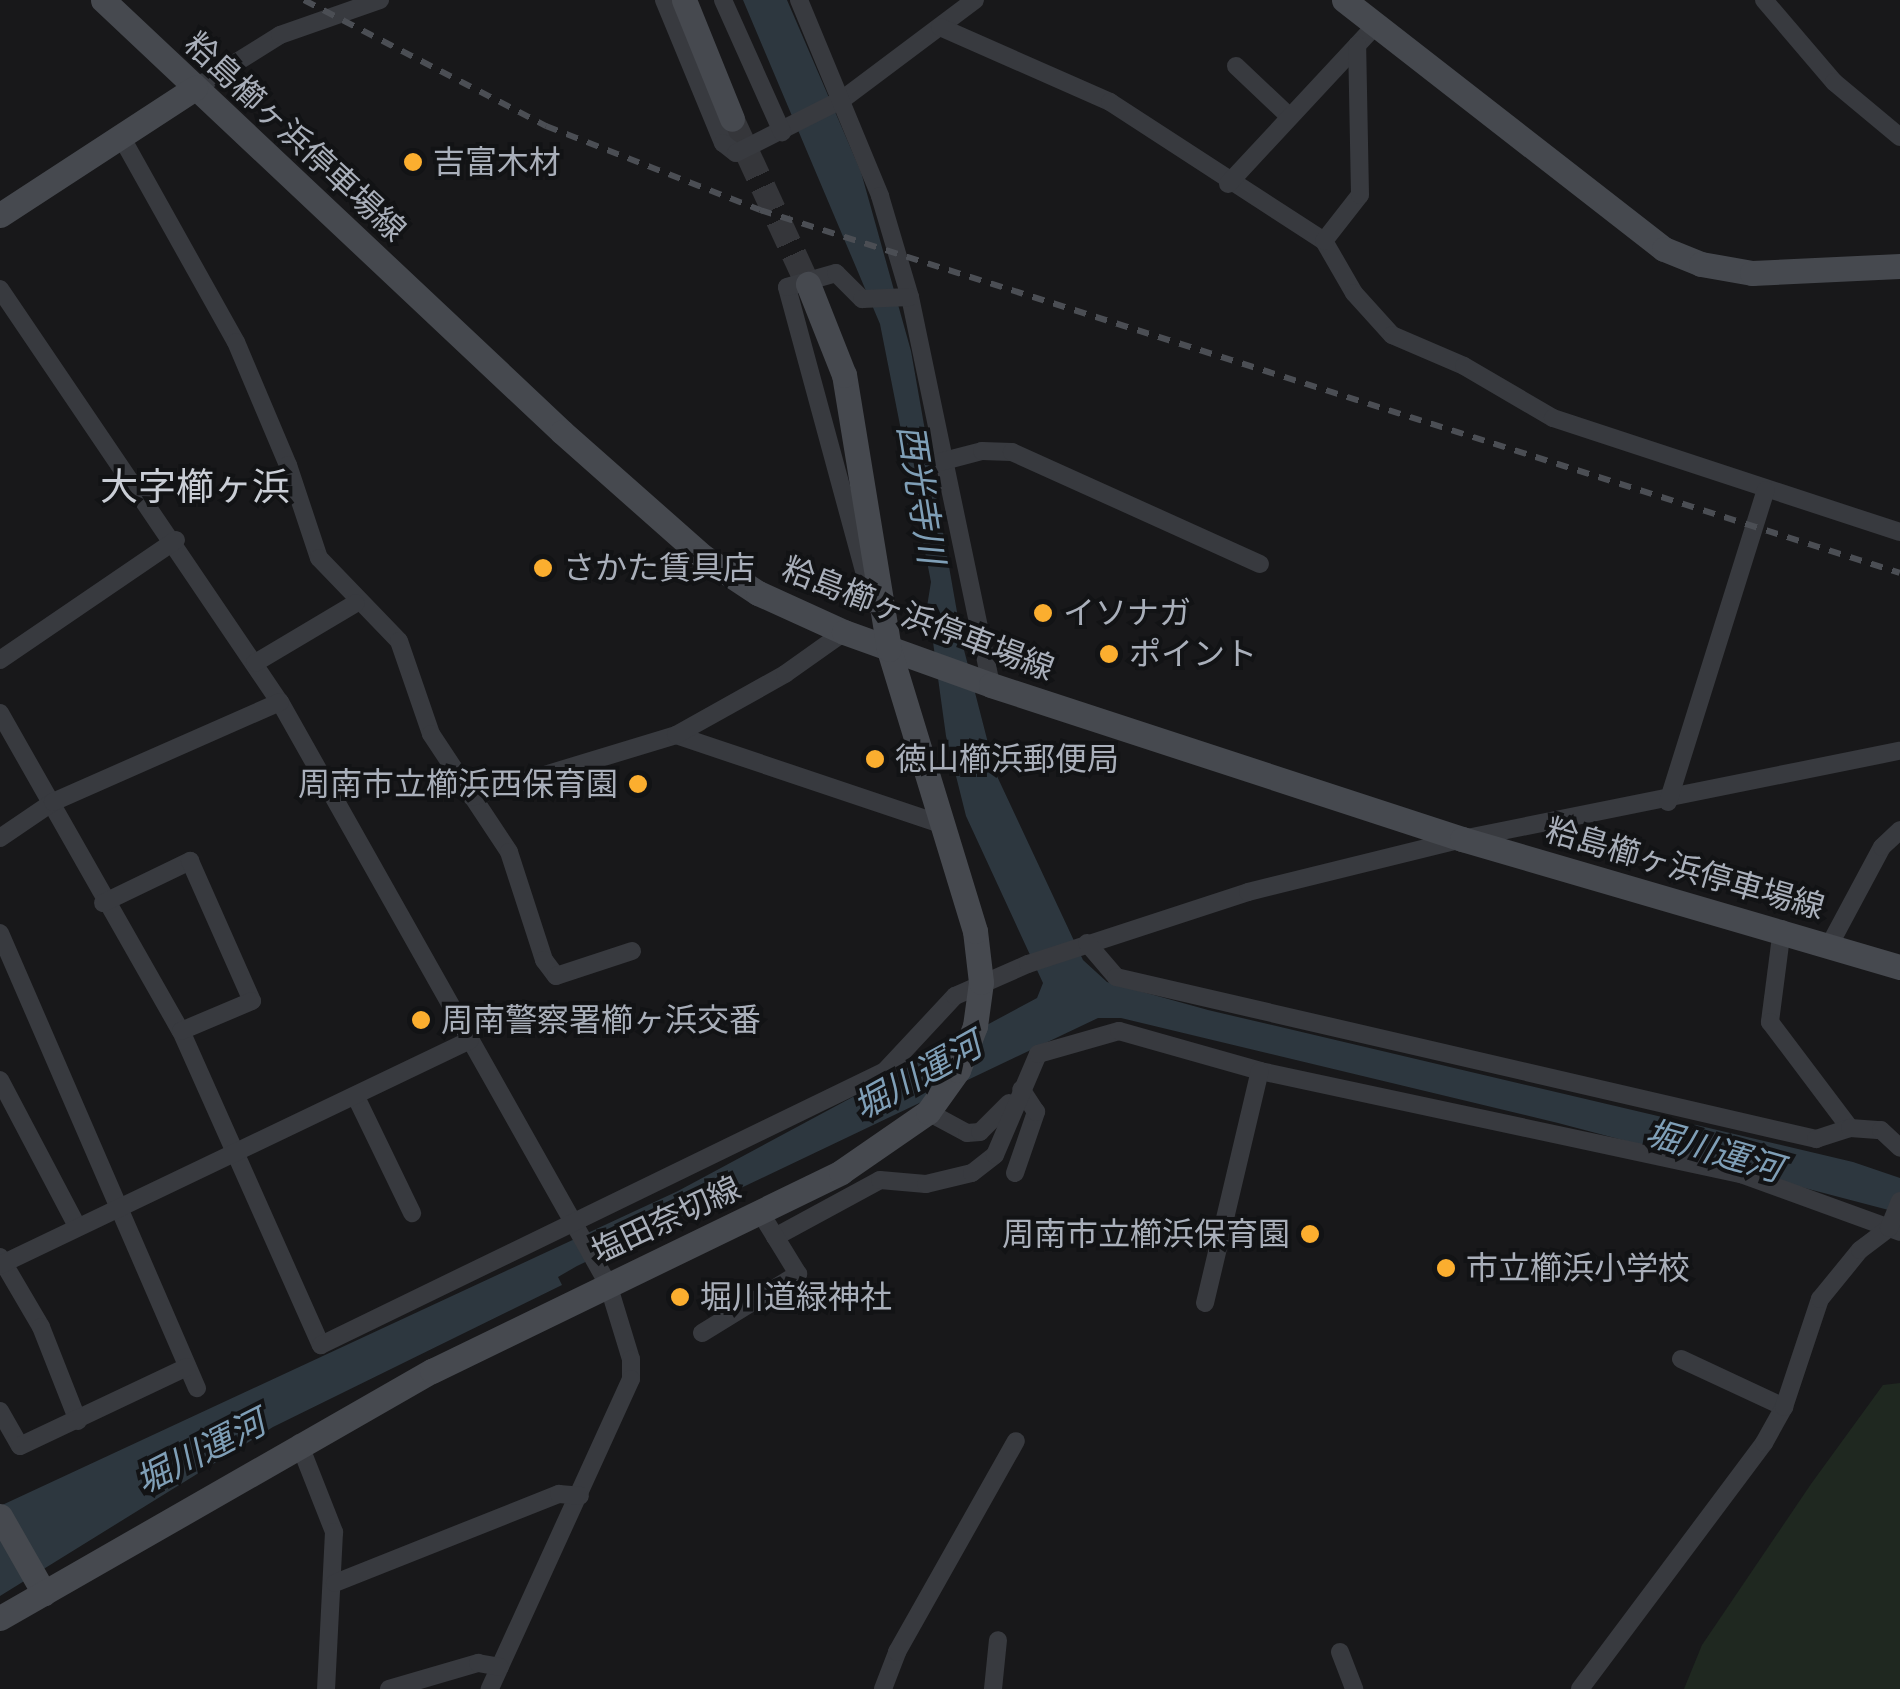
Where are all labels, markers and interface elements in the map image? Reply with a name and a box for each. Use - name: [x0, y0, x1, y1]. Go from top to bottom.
- street label: 粭島櫛ヶ浜停車場線: [177, 25, 413, 249]
- place label: 吉富木材: [433, 143, 561, 181]
- marker: 吉富木材: [402, 151, 424, 173]
- water label: 西光寺川: [890, 422, 954, 566]
- district label: 大字櫛ヶ浜: [100, 464, 290, 510]
- place label: さかた賃具店: [563, 549, 755, 587]
- street label: 粭島櫛ヶ浜停車場線: [777, 549, 1059, 689]
- marker: さかた賃具店: [532, 557, 554, 579]
- place label: イソナガ: [1063, 594, 1191, 632]
- marker: イソナガ: [1032, 602, 1054, 624]
- place label: ポイント: [1129, 635, 1257, 673]
- marker: ポイント: [1098, 643, 1120, 665]
- place label: 徳山櫛浜郵便局: [895, 740, 1119, 778]
- marker: 徳山櫛浜郵便局: [864, 748, 886, 770]
- place label: 周南市立櫛浜西保育園: [298, 765, 618, 803]
- marker: 周南市立櫛浜西保育園: [627, 773, 649, 795]
- street label: 粭島櫛ヶ浜停車場線: [1541, 811, 1829, 927]
- place label: 周南警察署櫛ヶ浜交番: [441, 1001, 761, 1039]
- marker: 周南警察署櫛ヶ浜交番: [410, 1009, 432, 1031]
- water label: 堀川運河: [846, 1023, 988, 1127]
- water label: 堀川運河: [1641, 1111, 1787, 1189]
- street label: 塩田奈切線: [585, 1169, 747, 1271]
- place label: 周南市立櫛浜保育園: [1002, 1215, 1290, 1253]
- marker: 周南市立櫛浜保育園: [1299, 1223, 1321, 1245]
- place label: 市立櫛浜小学校: [1466, 1249, 1690, 1287]
- marker: 市立櫛浜小学校: [1435, 1257, 1457, 1279]
- place label: 堀川道緑神社: [700, 1278, 892, 1316]
- marker: 堀川道緑神社: [669, 1286, 691, 1308]
- water label: 堀川運河: [128, 1401, 272, 1501]

